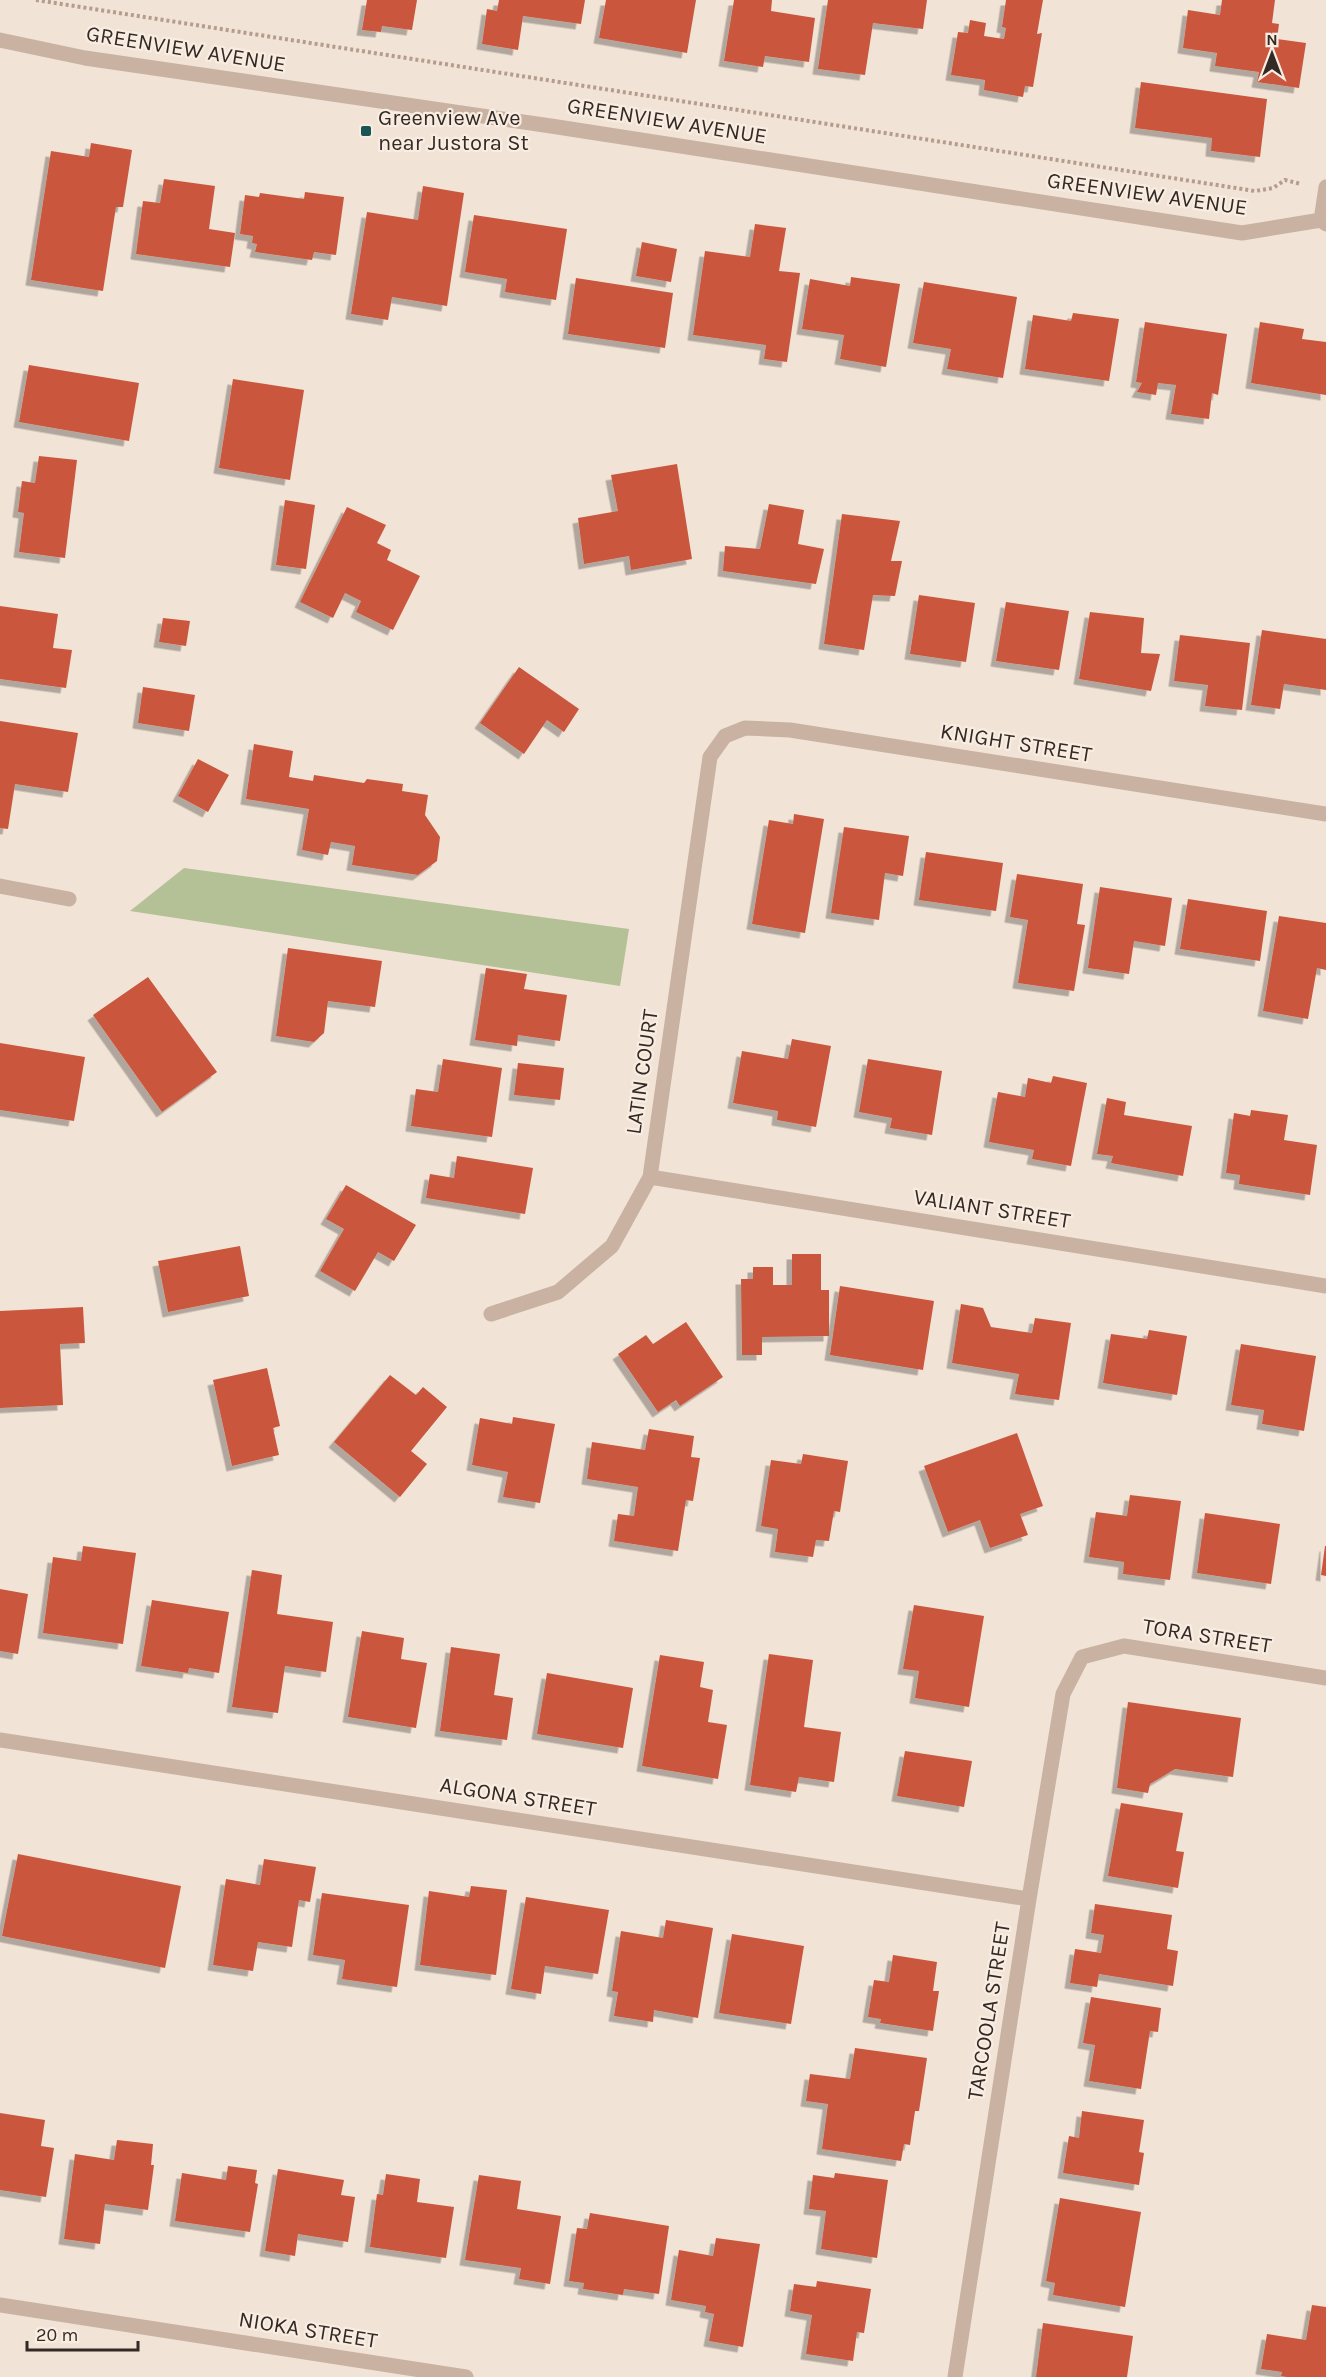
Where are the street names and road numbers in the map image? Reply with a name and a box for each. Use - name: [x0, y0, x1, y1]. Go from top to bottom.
- street label: GREENVIEW AVENUE: [84, 20, 288, 78]
- street label: GREENVIEW AVENUE: [565, 92, 769, 150]
- street label: GREENVIEW AVENUE: [1045, 167, 1249, 221]
- street label: KNIGHT STREET: [938, 718, 1094, 768]
- street label: LATIN COURT: [620, 1008, 664, 1136]
- street label: VALIANT STREET: [912, 1184, 1072, 1234]
- street label: TORA STREET: [1141, 1613, 1273, 1659]
- street label: ALGONA STREET: [438, 1772, 598, 1822]
- street label: TARCOOLA STREET: [962, 1920, 1016, 2102]
- street label: NIOKA STREET: [237, 2306, 379, 2354]

